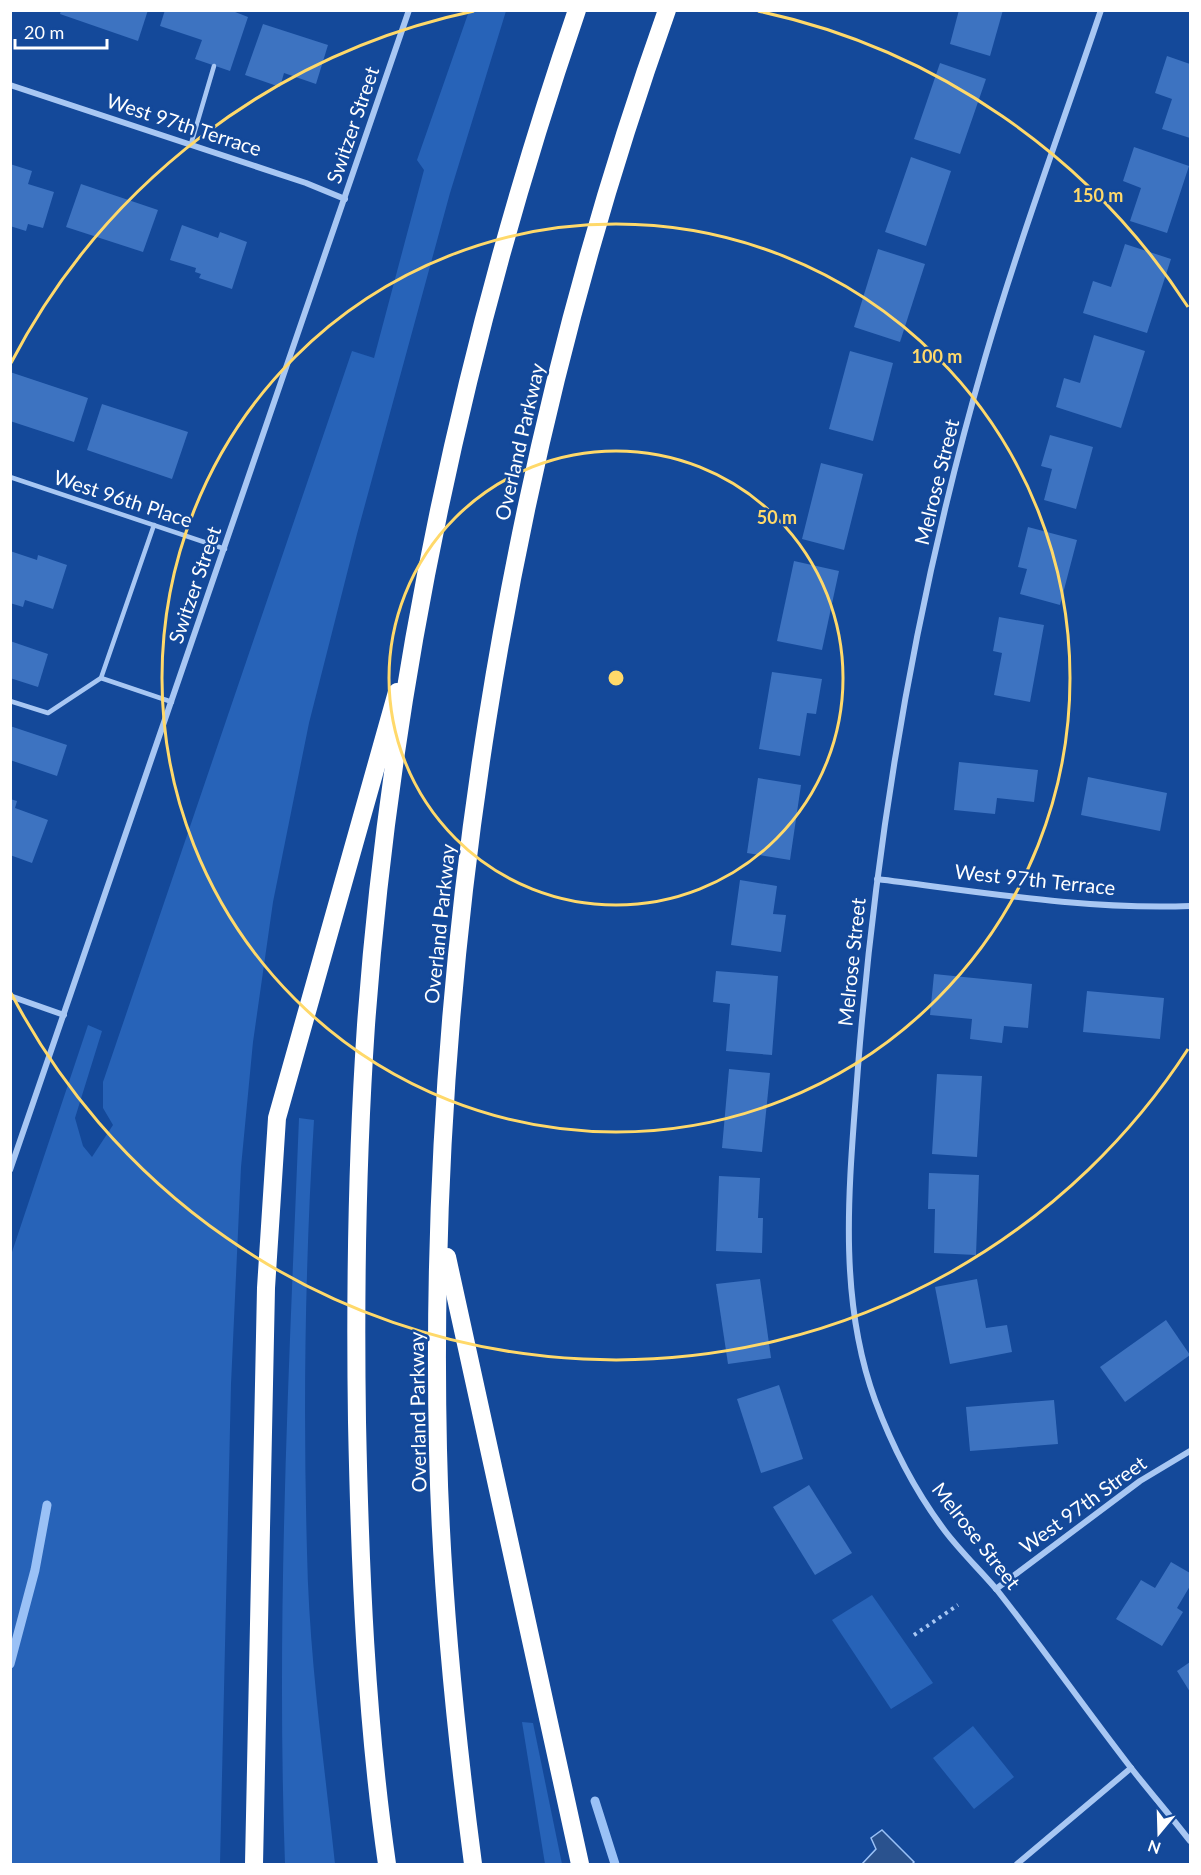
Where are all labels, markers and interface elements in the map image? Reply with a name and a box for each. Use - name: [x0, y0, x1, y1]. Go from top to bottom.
- scale bar: [15, 12, 106, 50]
- text: 20 m: [24, 21, 64, 43]
- street label: Switzer Street: [321, 63, 383, 186]
- street label: West 97th Terrace: [104, 88, 265, 160]
- text: 150 m: [1073, 184, 1123, 206]
- text: 100 m: [912, 345, 962, 367]
- street label: Overland Parkway: [489, 360, 549, 523]
- street label: Melrose Street: [909, 416, 963, 547]
- street label: West 96th Place: [51, 464, 196, 532]
- text: 50 m: [757, 506, 797, 528]
- street label: Switzer Street: [163, 523, 225, 646]
- centre of rings: [606, 668, 626, 688]
- street label: Overland Parkway: [419, 842, 459, 1005]
- street label: West 97th Terrace: [954, 859, 1117, 899]
- street label: Melrose Street: [832, 897, 870, 1027]
- street label: Overland Parkway: [404, 1331, 430, 1493]
- street label: West 97th Street: [1015, 1450, 1150, 1558]
- street label: Melrose Street: [928, 1477, 1026, 1594]
- north arrow: [1129, 1803, 1189, 1863]
- text: N: [1145, 1837, 1163, 1859]

